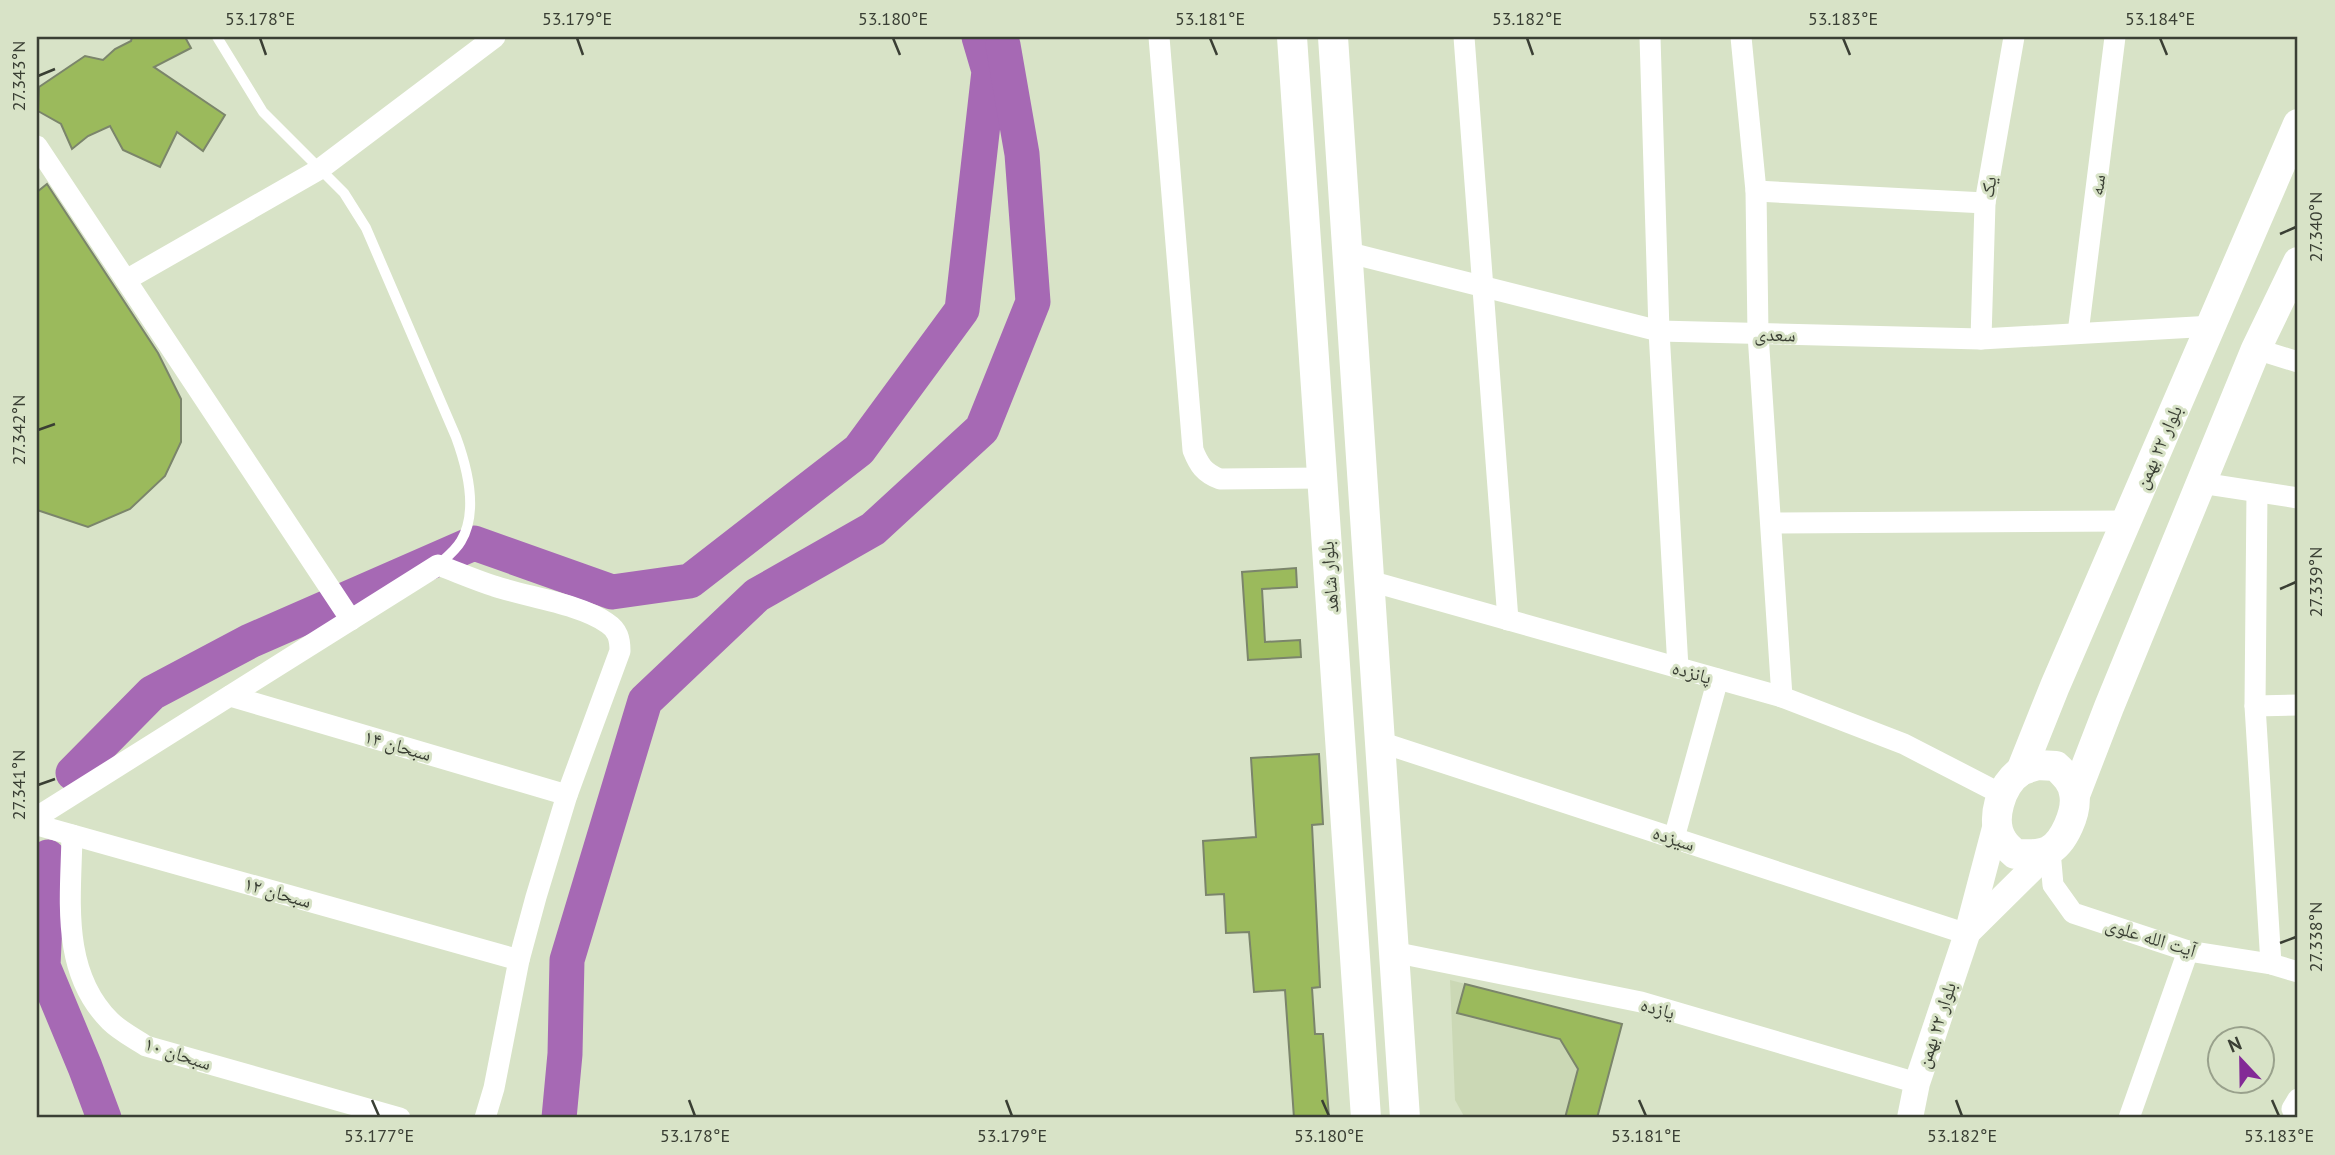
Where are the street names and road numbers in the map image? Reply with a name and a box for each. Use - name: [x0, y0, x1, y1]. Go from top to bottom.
- street label: سه: [2084, 173, 2110, 197]
- street label: یک: [1974, 175, 2002, 199]
- street label: سعدی: [1754, 322, 1796, 346]
- street label: بلوار ۲۲ بهمن: [2129, 401, 2187, 493]
- street label: بلوار شاهد: [1315, 540, 1343, 614]
- street label: پانزده: [1670, 655, 1714, 689]
- street label: سبحان ۱۴: [362, 724, 434, 766]
- street label: سیزده: [1650, 820, 1698, 856]
- street label: سبحان ۱۲: [242, 871, 314, 913]
- street label: آیت الله علوی: [2103, 912, 2200, 962]
- street label: بلوار ۲۲ بهمن: [1911, 979, 1961, 1071]
- street label: یازده: [1638, 992, 1678, 1024]
- street label: سبحان ۱۰: [142, 1031, 214, 1075]

